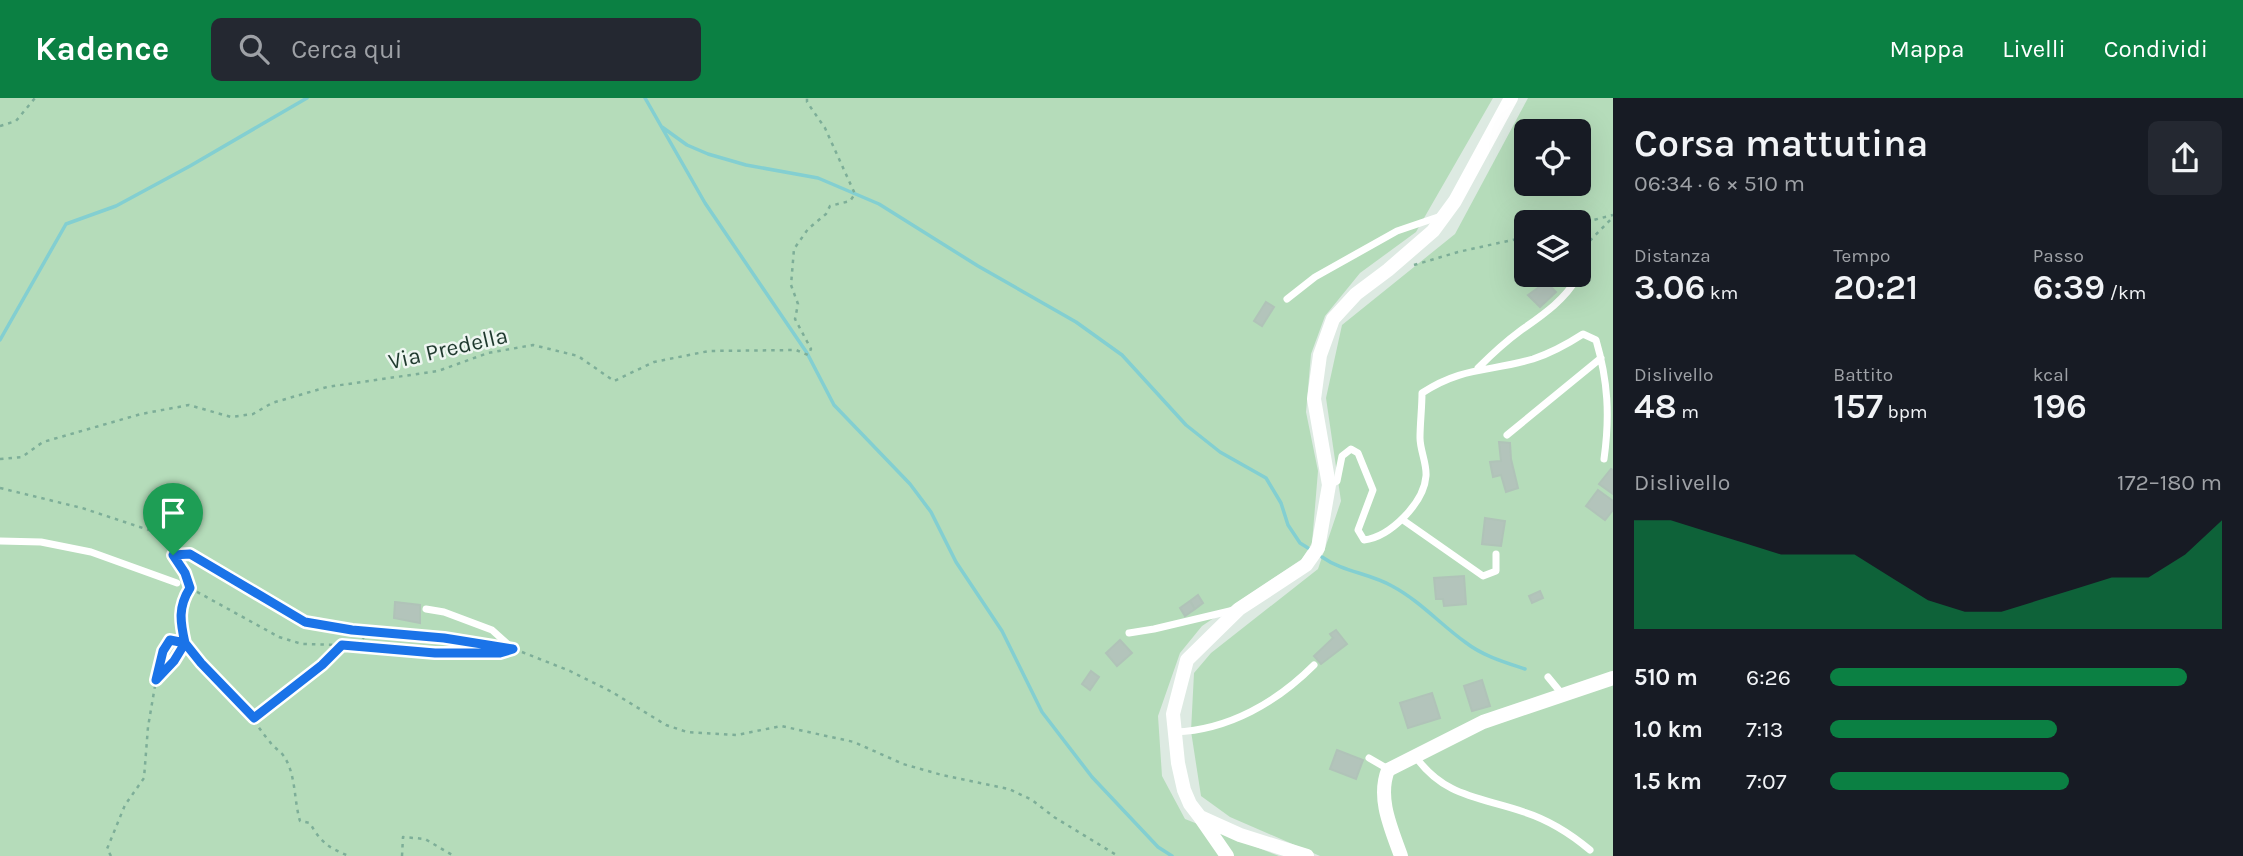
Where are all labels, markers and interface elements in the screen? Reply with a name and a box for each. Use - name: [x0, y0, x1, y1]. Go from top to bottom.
- search box: [211, 18, 701, 81]
- text: Kadence: [35, 30, 169, 68]
- icon: search: [235, 30, 273, 68]
- text: Cerca qui: [291, 34, 402, 65]
- text: Mappa: [1890, 35, 1964, 63]
- text: Livelli: [2002, 35, 2066, 63]
- text: Condividi: [2104, 35, 2208, 63]
- map controls: [1514, 119, 1591, 287]
- button: locate: [1514, 119, 1591, 196]
- text: Corsa mattutina: [1634, 121, 1928, 166]
- button: share: [2148, 121, 2222, 195]
- text: 06:34 · 6 × 510 m: [1634, 170, 1805, 197]
- button: layers: [1514, 210, 1591, 287]
- text: Distanza: [1634, 245, 1711, 267]
- text: Tempo: [1833, 245, 1890, 267]
- text: Passo: [2033, 245, 2084, 267]
- text: 3.06: [1634, 267, 1705, 308]
- text: 20:21: [1833, 267, 1918, 308]
- text: 6:39: [2033, 267, 2105, 308]
- text: km: [1705, 282, 1738, 304]
- text: /km: [2105, 282, 2146, 304]
- street label: Via Predella: [386, 322, 510, 375]
- text: Dislivello: [1634, 364, 1714, 386]
- text: Battito: [1833, 364, 1893, 386]
- text: kcal: [2033, 364, 2069, 386]
- text: 48: [1634, 386, 1677, 427]
- text: 157: [1833, 386, 1883, 427]
- text: 196: [2033, 386, 2087, 427]
- text: m: [1677, 401, 1699, 423]
- text: bpm: [1883, 401, 1928, 423]
- text: Dislivello: [1634, 469, 1730, 496]
- text: 172–180 m: [2117, 469, 2222, 496]
- pin: [143, 483, 203, 555]
- icon: arrive: [154, 494, 192, 532]
- text: 510 m: [1634, 664, 1698, 691]
- text: 6:26: [1746, 664, 1791, 691]
- text: 1.0 km: [1634, 716, 1703, 743]
- text: 7:13: [1746, 716, 1783, 743]
- text: 1.5 km: [1634, 768, 1702, 795]
- text: 7:07: [1746, 768, 1787, 795]

